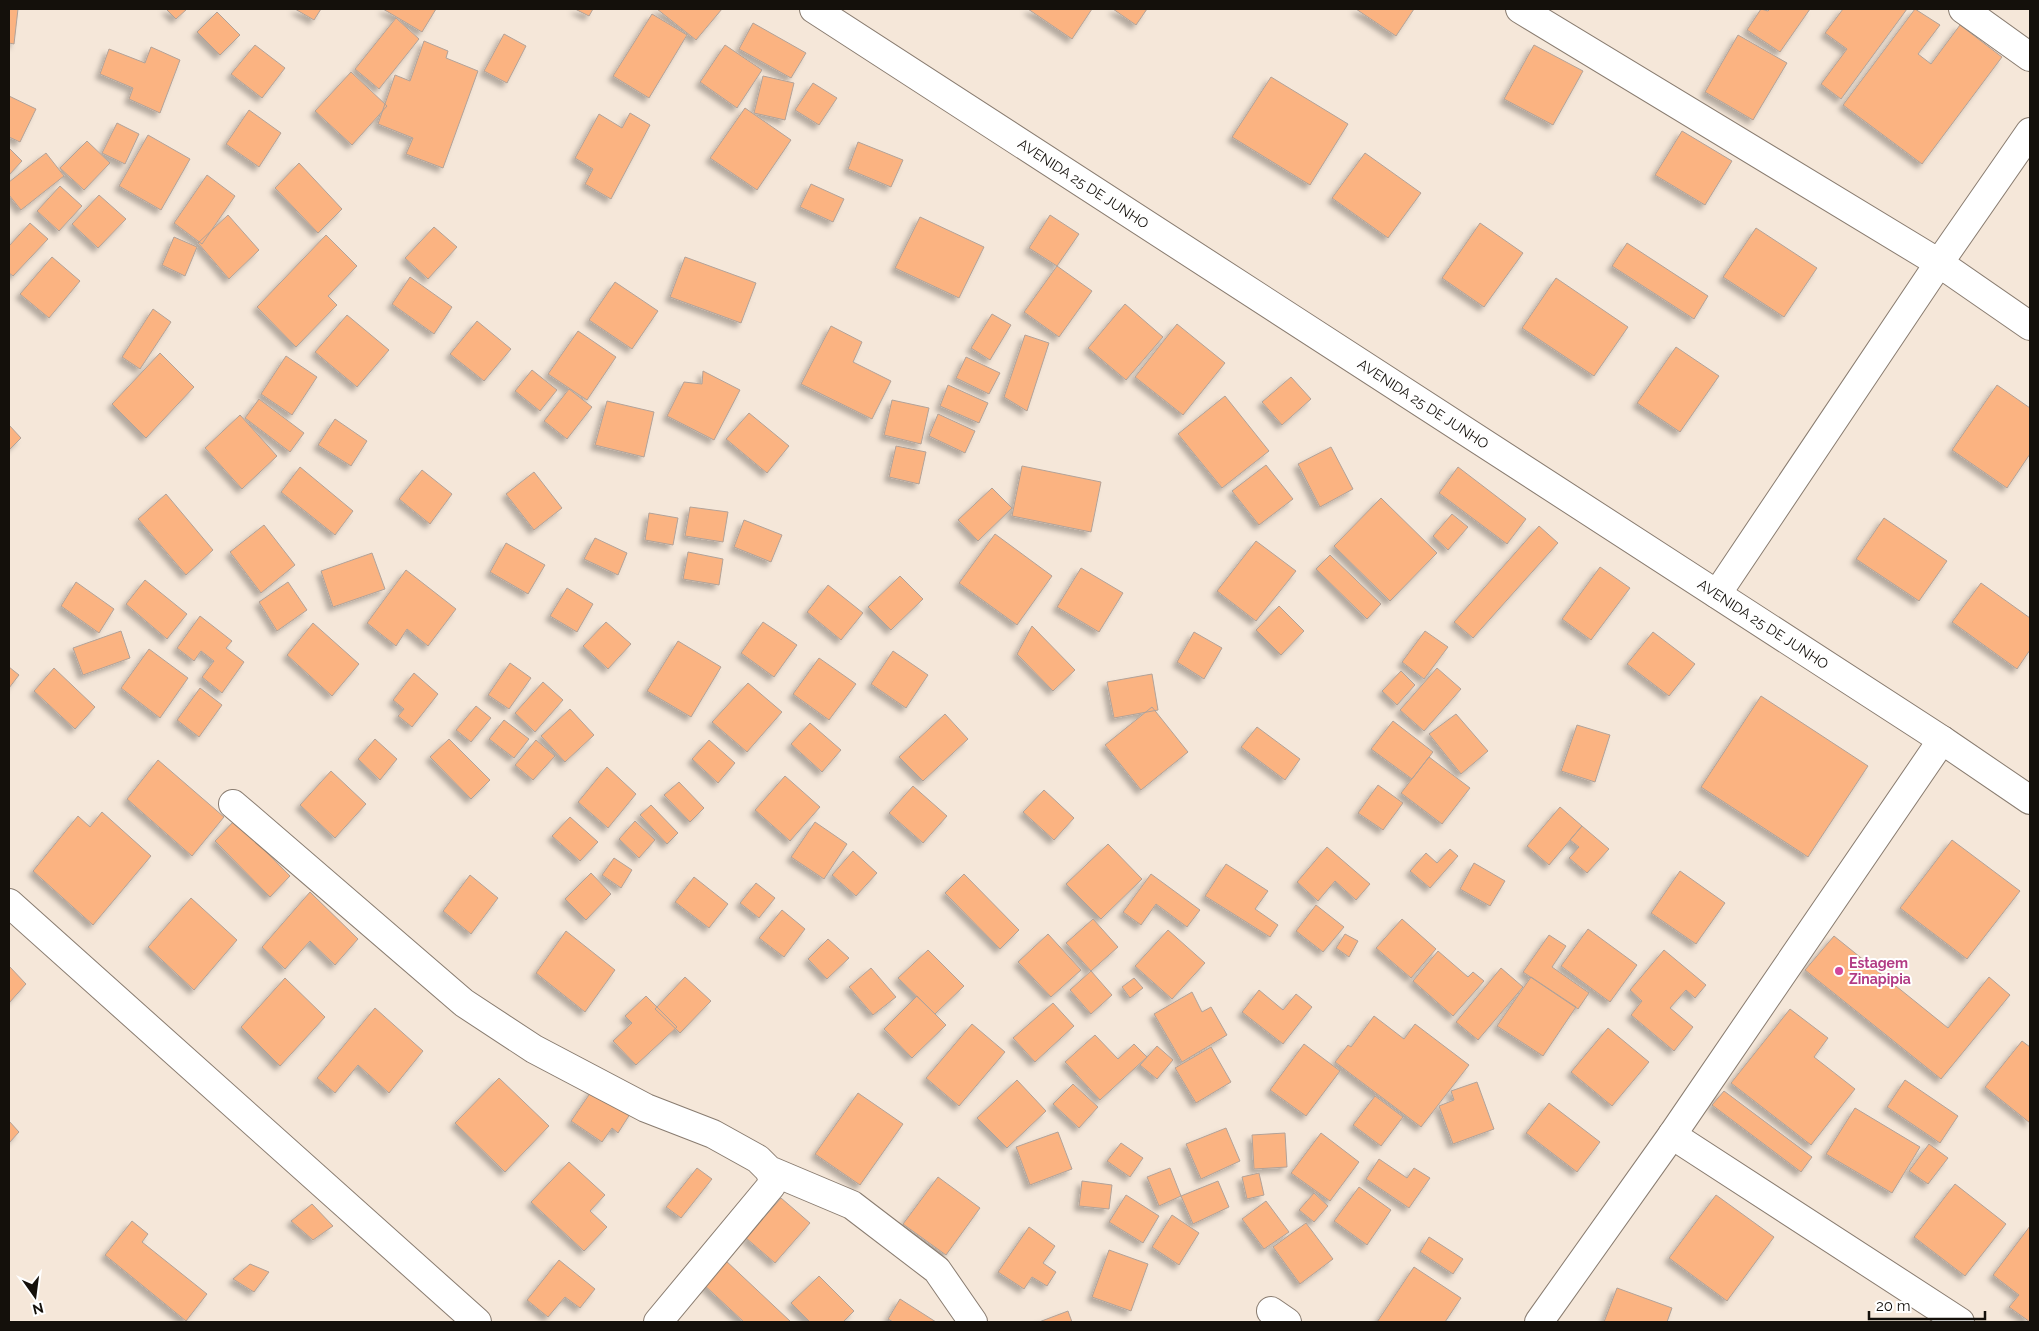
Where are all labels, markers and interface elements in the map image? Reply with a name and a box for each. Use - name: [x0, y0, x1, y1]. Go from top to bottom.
- street label: AVENIDA 25 DE JUNHO: [1015, 135, 1152, 232]
- street label: AVENIDA 25 DE JUNHO: [1355, 356, 1492, 452]
- street label: AVENIDA 25 DE JUNHO: [1695, 576, 1831, 672]
- place label: Estagem Zinapipia: [1849, 955, 1911, 987]
- marker: Estagem Zinapipia: [1833, 965, 1845, 977]
- north arrow: [10, 1271, 60, 1321]
- scale bar: [1869, 1288, 1985, 1320]
- text: 20 m: [1876, 1297, 1911, 1315]
- text: N: [31, 1300, 45, 1318]

